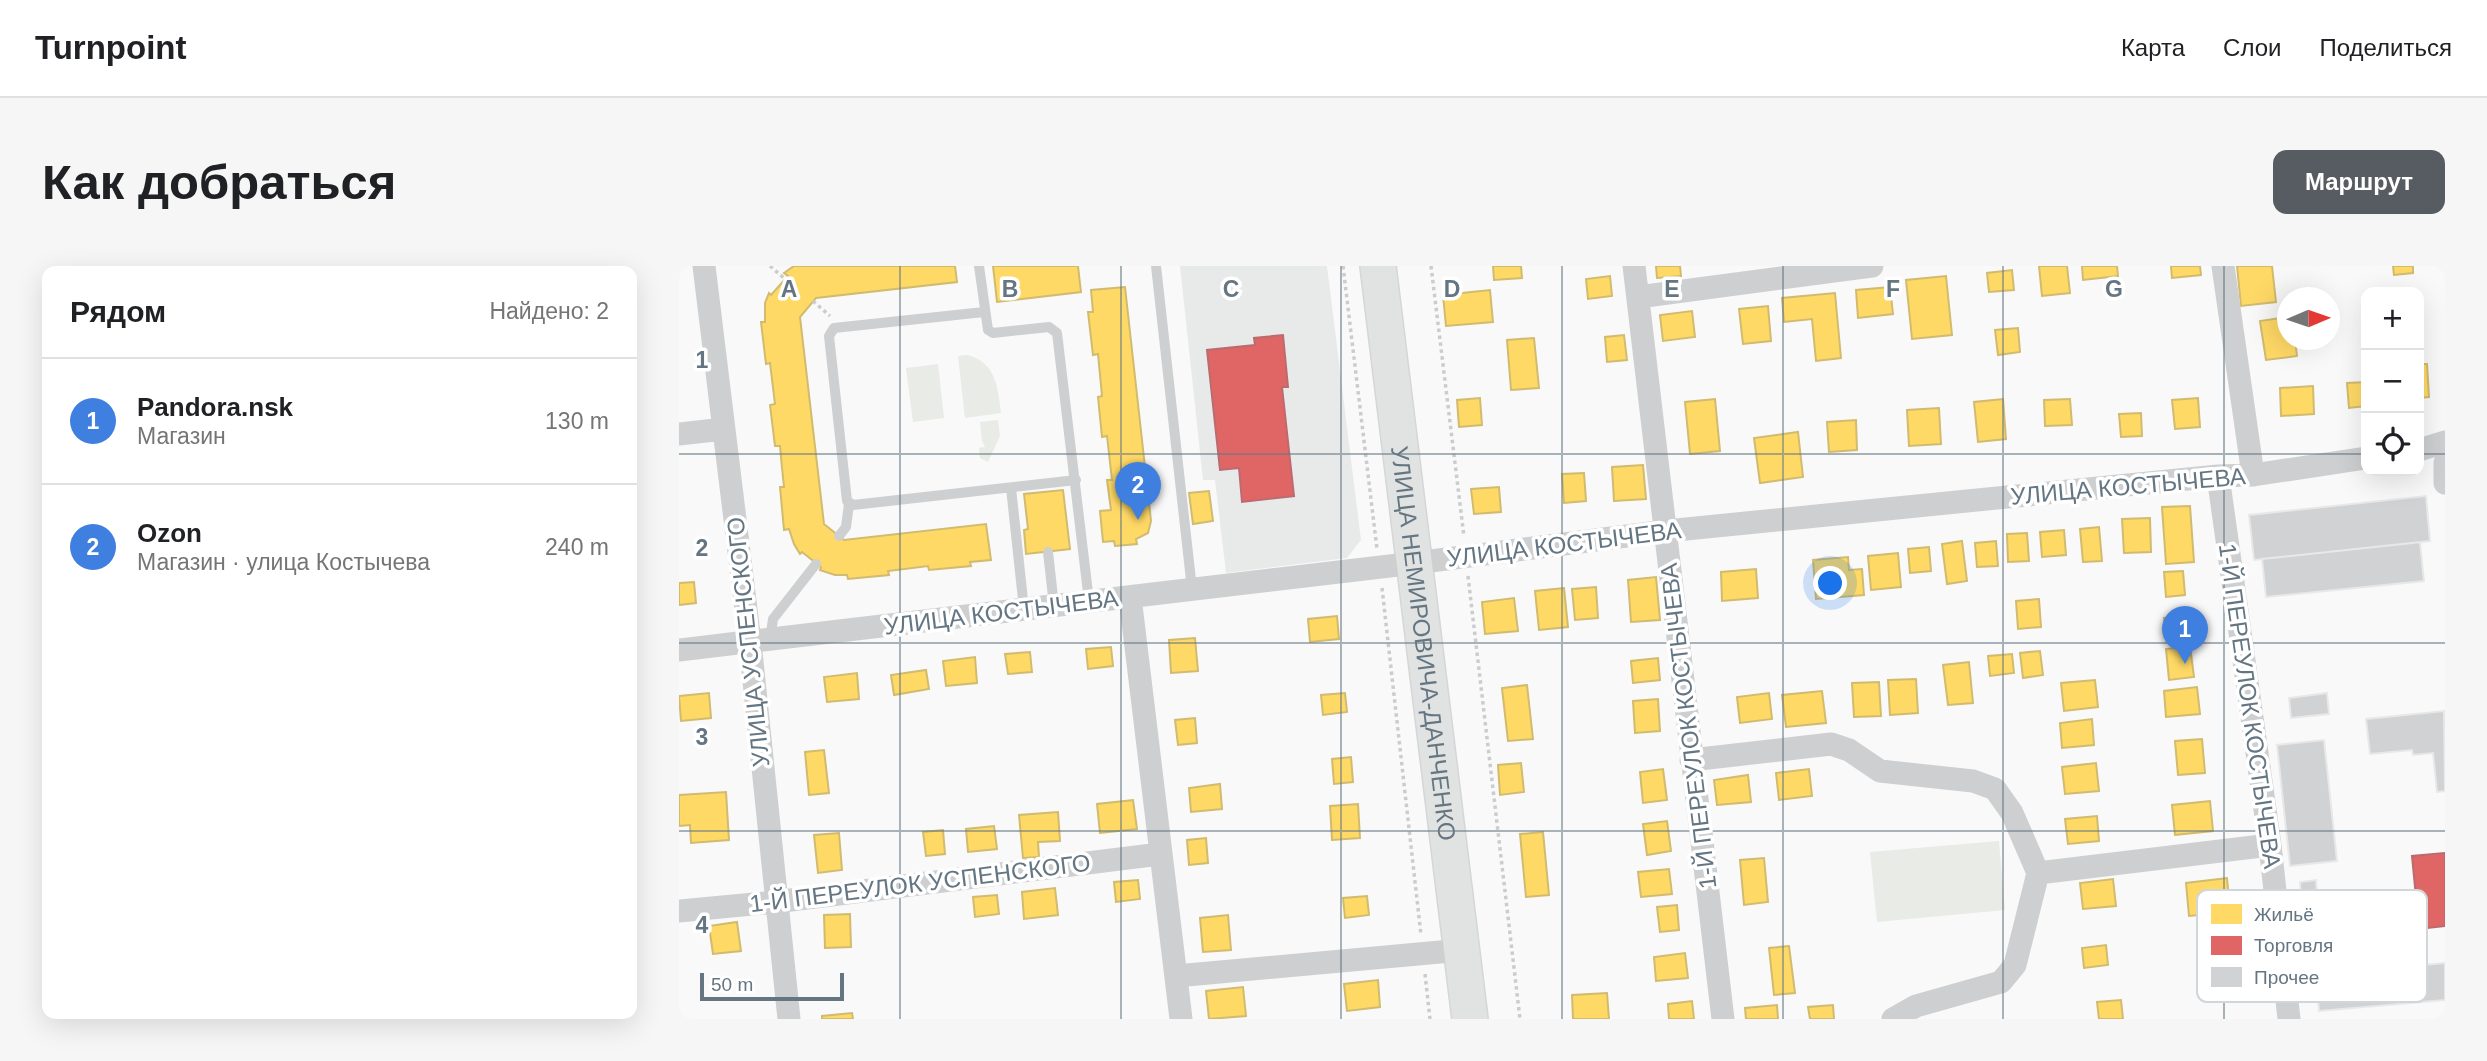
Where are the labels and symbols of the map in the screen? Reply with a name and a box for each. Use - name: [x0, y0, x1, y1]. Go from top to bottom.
- text: A: [781, 276, 797, 302]
- text: B: [1002, 276, 1018, 302]
- text: C: [1223, 276, 1239, 302]
- text: D: [1444, 276, 1460, 302]
- text: E: [1664, 276, 1680, 302]
- text: F: [1886, 276, 1900, 302]
- text: G: [2105, 276, 2123, 302]
- north arrow: [2277, 287, 2340, 350]
- text: 1: [696, 347, 709, 373]
- street label: УЛИЦА НЕМИРОВИЧА-ДАНЧЕНКО: [1387, 444, 1462, 842]
- pin: 2: [1115, 462, 1161, 520]
- street label: УЛИЦА КОСТЫЧЕВА: [2009, 462, 2247, 510]
- street label: УЛИЦА УСПЕНСКОГО: [721, 516, 775, 768]
- street label: УЛИЦА КОСТЫЧЕВА: [1445, 516, 1683, 572]
- text: 2: [696, 535, 708, 561]
- street label: 1-Й ПЕРЕУЛОК КОСТЫЧЕВА: [2214, 542, 2286, 870]
- street label: 1-Й ПЕРЕУЛОК КОСТЫЧЕВА: [1655, 562, 1721, 890]
- your location: [1813, 566, 1847, 600]
- street label: УЛИЦА КОСТЫЧЕВА: [882, 584, 1120, 640]
- pin: 1: [2162, 606, 2208, 664]
- text: 3: [696, 724, 708, 750]
- street label: 1-Й ПЕРЕУЛОК УСПЕНСКОГО: [748, 849, 1092, 917]
- legend: [2197, 890, 2427, 1002]
- text: Жильё: [2254, 904, 2314, 925]
- text: 4: [696, 912, 709, 938]
- text: Торговля: [2254, 935, 2333, 956]
- text: Прочее: [2254, 967, 2319, 988]
- scale bar: [700, 970, 843, 1002]

